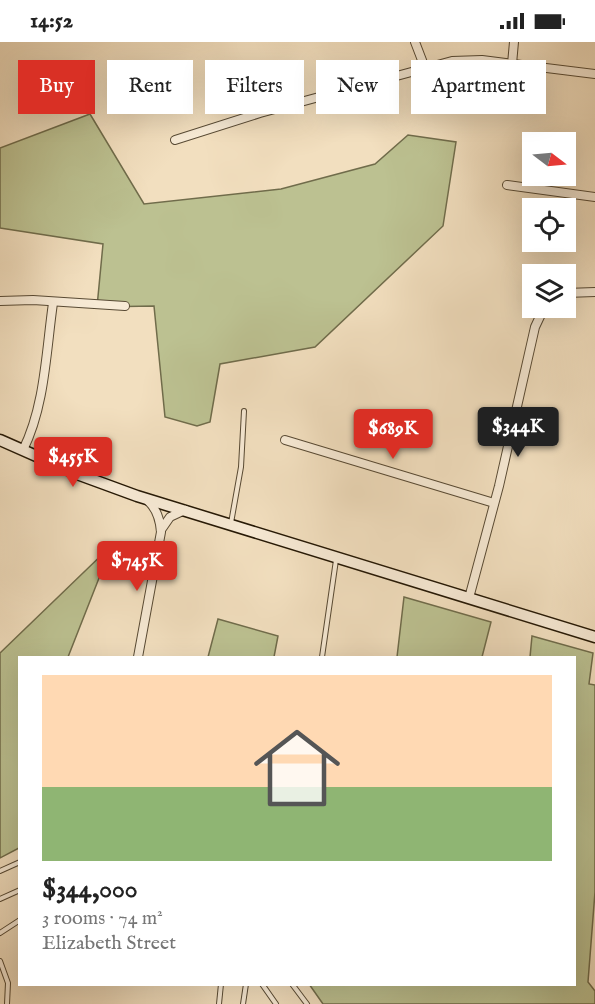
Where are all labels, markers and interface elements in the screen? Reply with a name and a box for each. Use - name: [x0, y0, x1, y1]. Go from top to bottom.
- text: 14:52: [30, 7, 73, 35]
- chip: Buy: [18, 60, 95, 114]
- chip: Rent: [107, 60, 193, 114]
- chip: Filters: [205, 60, 304, 114]
- chip: New: [316, 60, 399, 114]
- chip: Apartment: [411, 60, 546, 114]
- north arrow: [522, 132, 576, 186]
- map controls: [522, 132, 576, 318]
- button: locate: [522, 198, 576, 252]
- button: layers: [522, 264, 576, 318]
- pin: $344K: [476, 407, 560, 458]
- pin: $689K: [351, 409, 435, 460]
- text: $344K: [492, 414, 544, 439]
- text: $689K: [368, 416, 418, 441]
- pin: $455K: [31, 437, 115, 488]
- text: $455K: [48, 444, 98, 469]
- pin: $745K: [95, 541, 179, 592]
- text: $745K: [111, 548, 163, 573]
- icon: home: [243, 714, 351, 822]
- text: $344,000: [42, 873, 138, 906]
- text: 3 rooms · 74 m²: [42, 906, 163, 931]
- text: Elizabeth Street: [42, 931, 176, 956]

